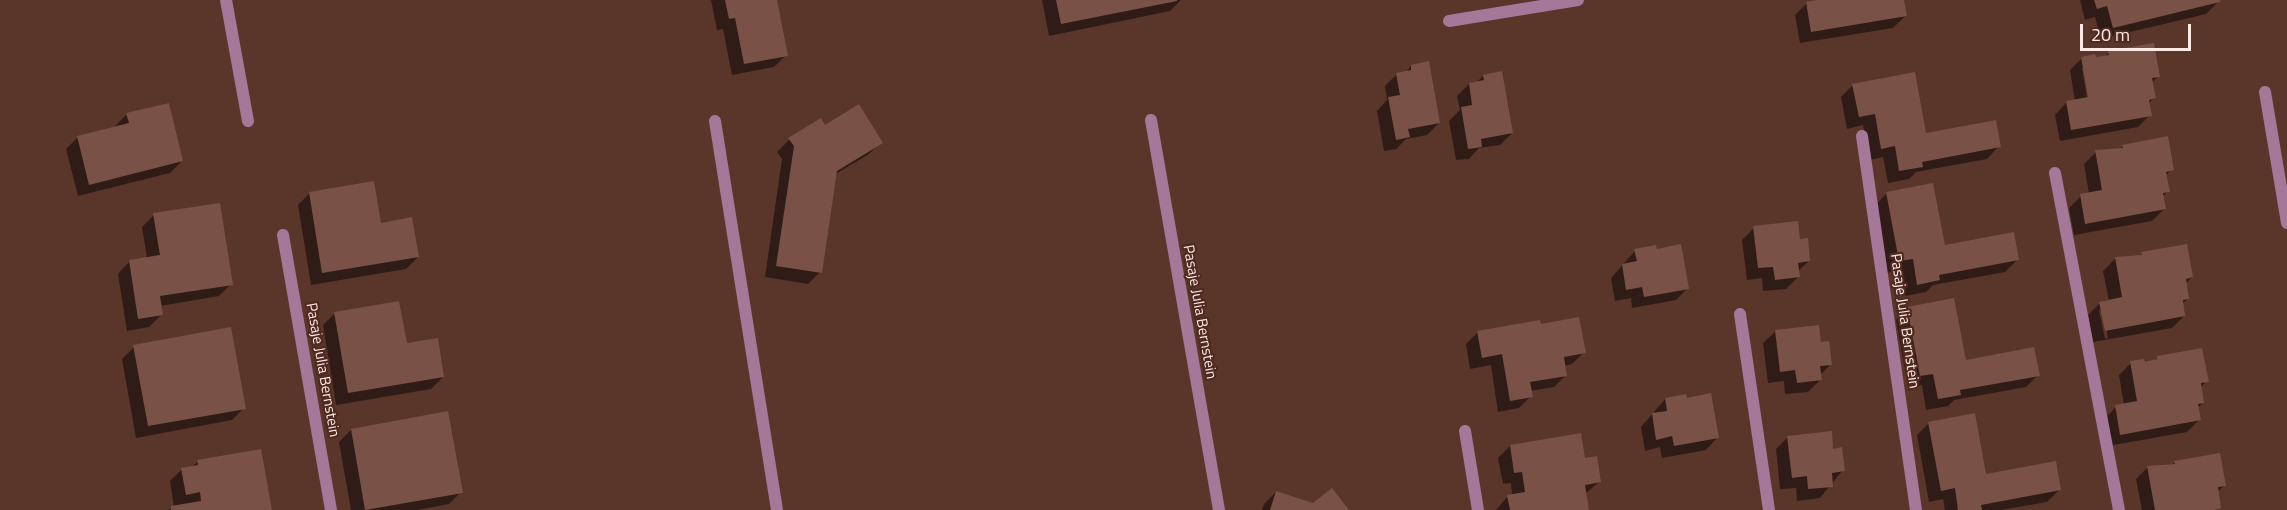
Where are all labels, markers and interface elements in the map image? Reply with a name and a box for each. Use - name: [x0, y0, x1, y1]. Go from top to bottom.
- scale bar: [2083, 12, 2194, 50]
- text: 20 m: [2091, 21, 2130, 48]
- street label: Pasaje Julia Bernstein: [1178, 243, 1220, 381]
- street label: Pasaje Julia Bernstein: [1886, 252, 1922, 390]
- street label: Pasaje Julia Bernstein: [301, 301, 343, 439]

